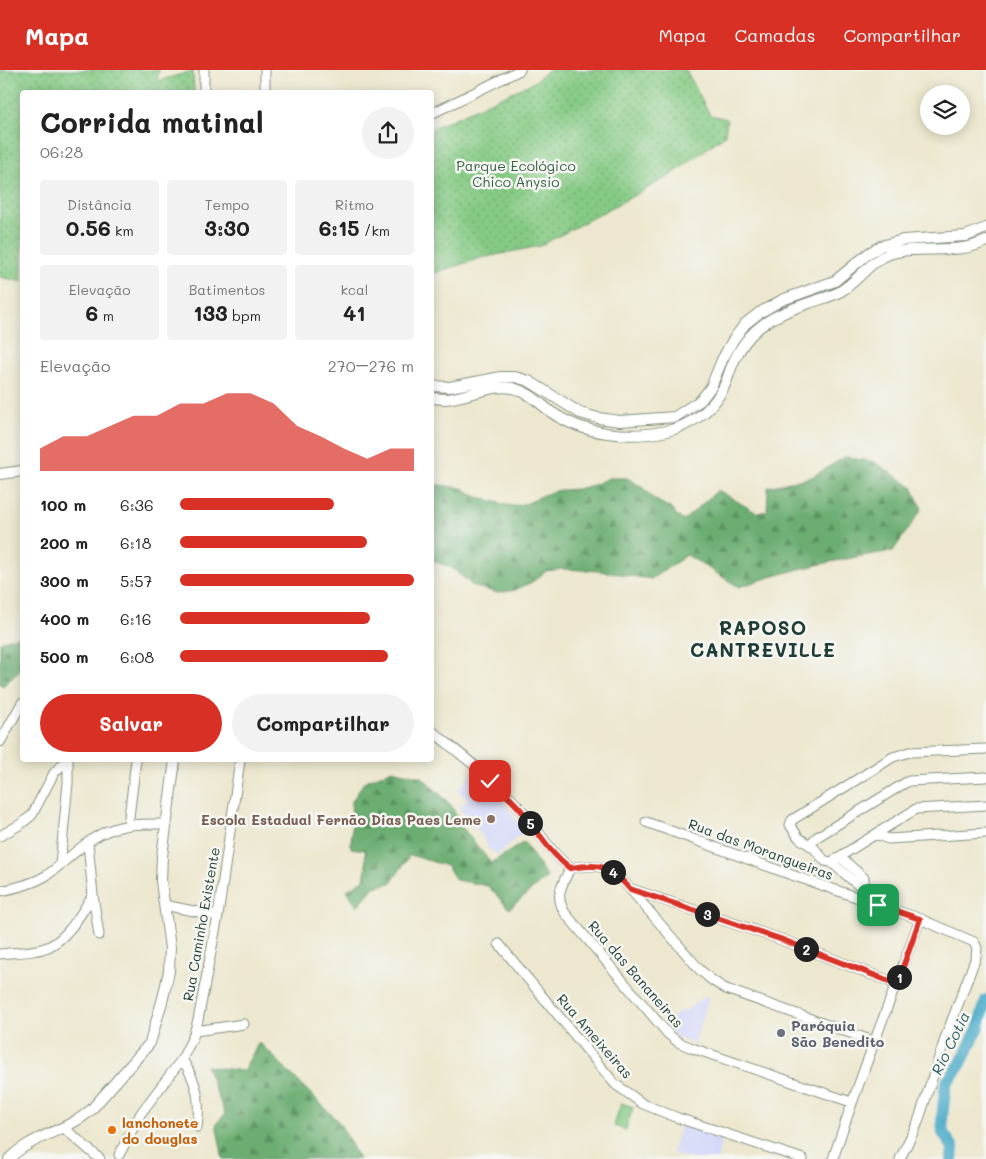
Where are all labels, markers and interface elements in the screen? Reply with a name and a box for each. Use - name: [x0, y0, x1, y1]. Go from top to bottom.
- text: Mapa: [25, 20, 89, 51]
- text: Mapa: [659, 23, 706, 47]
- text: Camadas: [734, 23, 815, 47]
- text: Compartilhar: [843, 23, 961, 47]
- map controls: [920, 85, 970, 135]
- button: layers: [920, 85, 970, 135]
- text: Corrida matinal: [40, 104, 264, 140]
- button: share: [362, 107, 414, 159]
- text: 06:28: [40, 141, 83, 162]
- park label: Parque Ecológico Chico Anysio: [456, 156, 576, 191]
- text: Distância: [67, 195, 132, 214]
- text: Tempo: [205, 195, 249, 214]
- text: Ritmo: [335, 195, 374, 214]
- text: 0.56: [66, 214, 111, 241]
- text: 3:30: [204, 214, 250, 241]
- text: 6:15: [319, 214, 360, 241]
- text: km: [111, 221, 134, 240]
- text: /km: [360, 221, 390, 240]
- text: Elevação: [69, 280, 130, 299]
- text: Batimentos: [189, 280, 265, 299]
- text: kcal: [340, 280, 368, 299]
- text: 6: [85, 299, 98, 326]
- text: 133: [193, 299, 228, 326]
- text: 41: [343, 299, 366, 326]
- text: m: [98, 306, 114, 325]
- text: bpm: [228, 306, 261, 325]
- text: Elevação: [40, 355, 110, 376]
- text: 270–276 m: [328, 355, 414, 376]
- text: 100 m: [40, 494, 86, 515]
- text: 6:36: [120, 494, 154, 515]
- text: 200 m: [40, 532, 88, 553]
- text: 6:18: [120, 532, 151, 553]
- text: 300 m: [40, 570, 89, 591]
- text: 5:57: [120, 570, 153, 591]
- text: 400 m: [40, 608, 89, 629]
- text: 6:16: [120, 608, 151, 629]
- district label: RAPOSO CANTREVILLE: [690, 615, 836, 662]
- text: 500 m: [40, 646, 88, 667]
- text: 6:08: [120, 646, 154, 667]
- button: Salvar: [40, 694, 222, 752]
- button: Compartilhar: [232, 694, 414, 752]
- pin: [469, 760, 511, 802]
- icon: check: [476, 767, 504, 795]
- place label: Escola Estadual Fernão Dias Paes Leme: [201, 810, 481, 829]
- pin: 5: [518, 810, 542, 836]
- marker: Escola Estadual Fernão Dias Paes Leme: [485, 813, 497, 825]
- text: 5: [526, 814, 535, 833]
- street label: Rua das Morangueiras: [686, 814, 836, 884]
- street label: Rua Caminho Existente: [178, 845, 224, 1003]
- pin: 4: [600, 860, 626, 884]
- text: 4: [609, 863, 618, 882]
- pin: [857, 884, 899, 926]
- icon: arrive: [864, 891, 892, 919]
- pin: 3: [694, 902, 720, 926]
- text: 3: [703, 905, 712, 924]
- street label: Rua das Bananeiras: [584, 916, 688, 1032]
- pin: 2: [794, 936, 818, 962]
- text: 2: [803, 940, 810, 959]
- pin: 1: [886, 964, 912, 990]
- text: 1: [896, 968, 903, 987]
- street label: Rua Ameixeiras: [553, 990, 637, 1082]
- water label: Rio Cotia: [926, 1008, 974, 1078]
- place label: Paróquia São Benedito: [791, 1016, 885, 1051]
- marker: Paróquia São Benedito: [775, 1027, 787, 1039]
- place label: lanchonete do douglas: [122, 1113, 198, 1148]
- marker: lanchonete do douglas: [106, 1124, 118, 1136]

